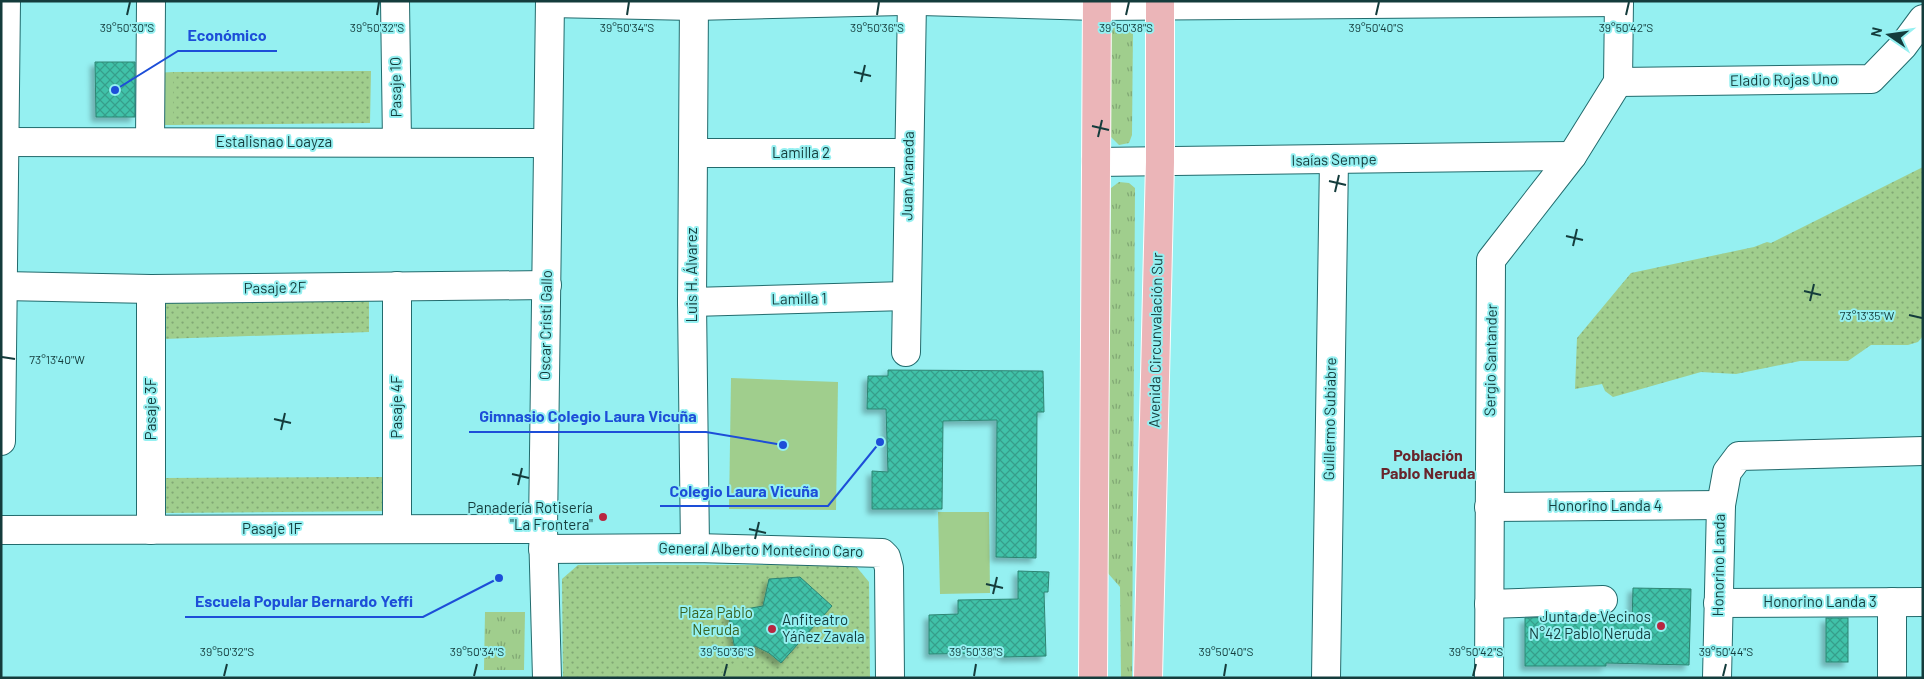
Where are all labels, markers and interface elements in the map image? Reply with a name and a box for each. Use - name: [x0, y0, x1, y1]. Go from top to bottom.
- north arrow: [1864, 10, 1914, 60]
- text: 39°50'30"S: [100, 20, 154, 34]
- callout: Económico: [178, 20, 277, 51]
- text: 39°50'32"S: [350, 20, 404, 34]
- text: 39°50'34"S: [600, 20, 654, 34]
- text: 39°50'36"S: [850, 20, 904, 34]
- text: 39°50'38"S: [1099, 20, 1153, 34]
- text: 39°50'40"S: [1349, 20, 1404, 34]
- text: 39°50'42"S: [1599, 20, 1653, 34]
- text: Económico: [187, 25, 267, 44]
- text: N: [1867, 26, 1885, 38]
- street label: Pasaje 1O: [385, 57, 405, 117]
- street label: Eladio Rojas Uno: [1730, 69, 1838, 89]
- street label: Juan Araneda: [897, 131, 917, 221]
- street label: Estalisnao Loayza: [216, 132, 332, 150]
- street label: Lamilla 2: [772, 143, 830, 161]
- street label: Isaías Sempe: [1291, 149, 1377, 169]
- street label: Luis H. Álvarez: [682, 227, 700, 322]
- street label: Avenida Circunvalación Sur: [1144, 252, 1166, 428]
- street label: Oscar Cristi Gallo: [535, 270, 555, 380]
- street label: Pasaje 2F: [244, 277, 307, 297]
- street label: Lamilla 1: [771, 289, 827, 307]
- street label: Sergio Santander: [1480, 303, 1500, 416]
- text: 73°13'35"W: [1840, 308, 1895, 322]
- text: 73°13'40"W: [29, 352, 85, 366]
- street label: Guillermo Subiabre: [1319, 357, 1339, 481]
- street label: Pasaje 4F: [387, 375, 405, 438]
- street label: Pasaje 3F: [141, 377, 159, 440]
- callout: Gimnasio Colegio Laura Vicuña: [469, 401, 706, 432]
- text: Gimnasio Colegio Laura Vicuña: [479, 406, 697, 425]
- district label: Población Pablo Neruda: [1381, 445, 1475, 482]
- callout: Colegio Laura Vicuña: [660, 475, 828, 506]
- text: Colegio Laura Vicuña: [670, 481, 818, 500]
- street label: Honorino Landa 4: [1548, 496, 1662, 514]
- place label: Panadería Rotisería "La Frontera": [467, 498, 593, 533]
- marker: Panadería Rotisería "La Frontera": [597, 511, 609, 523]
- street label: Honorino Landa: [1708, 514, 1728, 616]
- street label: Pasaje 1F: [242, 519, 302, 537]
- street label: General Alberto Montecino Caro: [659, 538, 863, 560]
- callout: Escuela Popular Bernardo Yeffi: [185, 586, 423, 617]
- text: Escuela Popular Bernardo Yeffi: [195, 591, 413, 610]
- street label: Honorino Landa 3: [1763, 592, 1877, 610]
- park label: Plaza Pablo Neruda: [679, 603, 753, 638]
- place label: Junta de Vecinos N°42 Pablo Neruda: [1529, 607, 1651, 642]
- place label: Anfiteatro Yáñez Zavala: [782, 610, 865, 645]
- marker: Junta de Vecinos N°42 Pablo Neruda: [1655, 620, 1667, 632]
- marker: Anfiteatro Yáñez Zavala: [766, 623, 778, 635]
- text: 39°50'32"S: [200, 644, 254, 658]
- text: 39°50'34"S: [450, 644, 504, 658]
- text: 39°50'36"S: [700, 644, 754, 658]
- text: 39°50'38"S: [949, 644, 1003, 658]
- text: 39°50'40"S: [1199, 644, 1254, 658]
- text: 39°50'42"S: [1449, 644, 1503, 658]
- text: 39°50'44"S: [1699, 644, 1753, 658]

